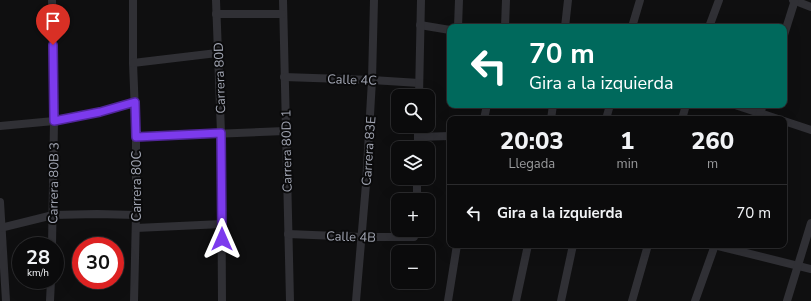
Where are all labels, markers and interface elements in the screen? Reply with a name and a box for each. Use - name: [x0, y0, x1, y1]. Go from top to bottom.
- pin: [36, 4, 70, 45]
- icon: arrive: [42, 10, 64, 32]
- text: 70 m: [529, 35, 595, 73]
- icon: left: [463, 40, 515, 92]
- street label: Carrera 80D: [210, 42, 230, 114]
- street label: Calle 4C: [327, 70, 377, 90]
- text: Gira a la izquierda: [529, 71, 673, 95]
- map controls: [391, 89, 435, 289]
- button: search: [391, 89, 435, 133]
- street label: Carrera 80D 1: [277, 109, 297, 193]
- street label: Carrera 83E: [358, 116, 380, 186]
- text: 20:03: [500, 125, 564, 157]
- text: 1: [620, 125, 635, 157]
- text: 260: [691, 125, 734, 157]
- button: layers: [391, 141, 435, 185]
- street label: Carrera 80B 3: [44, 142, 64, 224]
- street label: Carrera 80C: [128, 150, 146, 221]
- text: Llegada: [508, 155, 555, 173]
- text: min: [617, 155, 638, 173]
- text: m: [707, 155, 718, 173]
- button: +: [391, 193, 435, 237]
- icon: left: [463, 202, 485, 224]
- text: Gira a la izquierda: [497, 203, 623, 223]
- text: 70 m: [736, 203, 771, 223]
- position arrow: [201, 218, 243, 260]
- street label: Calle 4B: [326, 227, 376, 247]
- speed limit sign: 30: [72, 237, 124, 289]
- text: 28: [26, 244, 50, 271]
- button: −: [391, 245, 435, 289]
- text: km/h: [27, 266, 49, 280]

